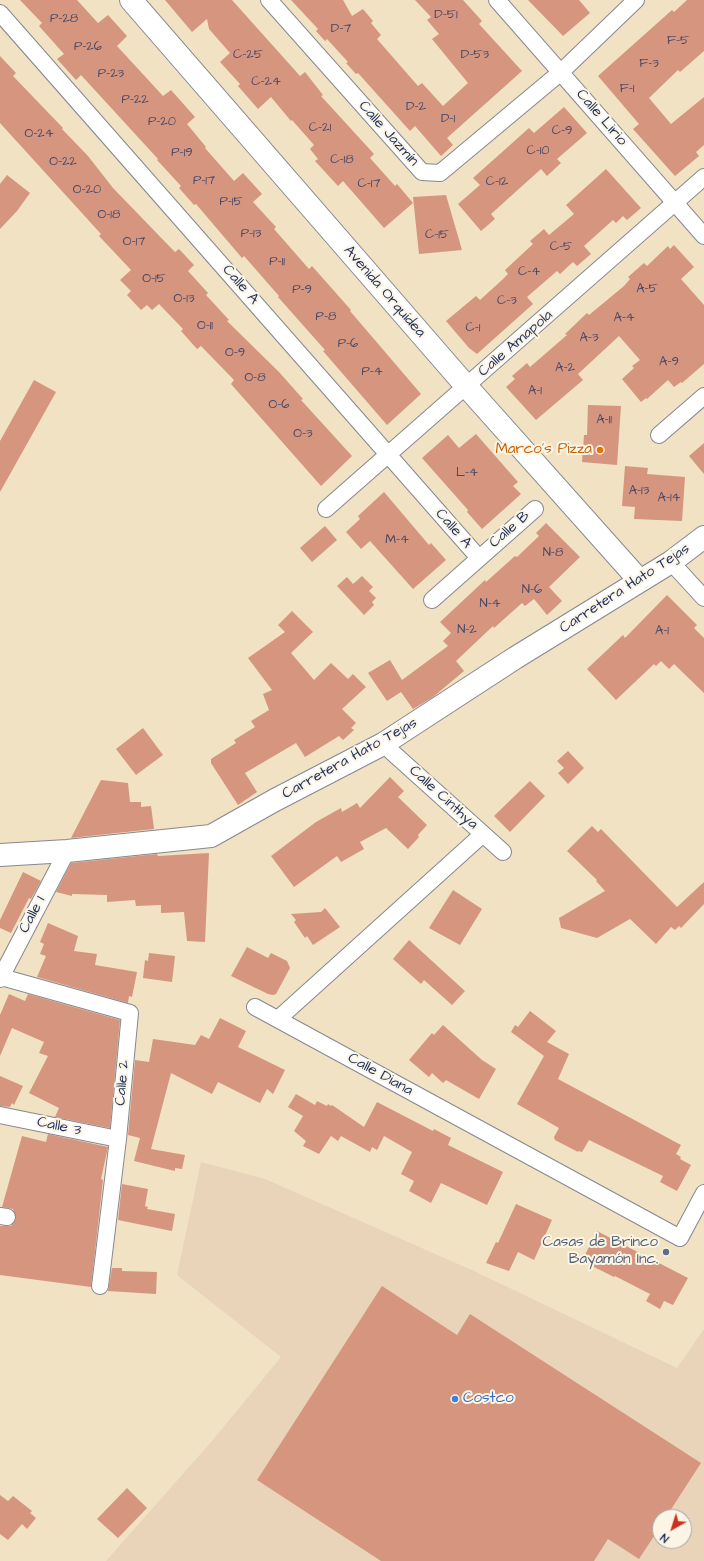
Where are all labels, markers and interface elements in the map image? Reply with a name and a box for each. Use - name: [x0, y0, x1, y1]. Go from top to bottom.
- house number: D-51: [434, 7, 458, 23]
- house number: P-28: [50, 11, 78, 27]
- house number: D-7: [331, 21, 351, 37]
- house number: F-5: [667, 33, 689, 49]
- house number: P-26: [74, 39, 102, 55]
- house number: C-25: [233, 47, 263, 63]
- house number: D-53: [461, 47, 489, 63]
- house number: F-3: [639, 56, 659, 72]
- house number: P-23: [98, 66, 124, 82]
- house number: C-24: [251, 74, 281, 90]
- house number: F-1: [620, 81, 634, 97]
- street label: Calle Lirio: [572, 86, 630, 150]
- house number: P-22: [121, 92, 149, 108]
- street label: Calle Jazmín: [354, 98, 422, 170]
- house number: D-2: [406, 99, 426, 115]
- house number: D-1: [441, 111, 455, 127]
- house number: P-20: [148, 114, 176, 130]
- house number: C-21: [309, 120, 331, 136]
- house number: C-9: [552, 123, 572, 139]
- house number: O-24: [24, 126, 54, 142]
- house number: C-10: [526, 143, 550, 159]
- house number: P-19: [171, 145, 193, 161]
- house number: C-18: [330, 152, 354, 168]
- house number: O-22: [49, 154, 77, 170]
- house number: P-17: [193, 173, 215, 189]
- house number: C-12: [486, 174, 508, 190]
- house number: C-17: [358, 176, 380, 192]
- house number: O-20: [73, 182, 101, 198]
- house number: P-15: [219, 194, 243, 210]
- house number: O-18: [98, 207, 120, 223]
- house number: P-13: [241, 226, 261, 242]
- house number: C-15: [425, 227, 449, 243]
- house number: O-17: [123, 234, 145, 250]
- house number: C-5: [550, 239, 572, 255]
- street label: Avenida Orquídea: [339, 242, 429, 342]
- house number: P-11: [269, 254, 285, 270]
- street label: Calle A: [218, 261, 262, 309]
- house number: C-4: [518, 264, 540, 280]
- house number: O-15: [142, 271, 166, 287]
- house number: A-5: [636, 281, 658, 297]
- house number: P-9: [292, 282, 312, 298]
- house number: O-13: [173, 291, 195, 307]
- house number: C-3: [497, 293, 517, 309]
- street label: Calle Amapola: [475, 307, 557, 381]
- house number: P-8: [316, 309, 336, 325]
- house number: A-4: [613, 310, 635, 326]
- house number: O-11: [197, 318, 213, 334]
- house number: C-1: [466, 320, 480, 336]
- house number: A-3: [580, 330, 598, 346]
- house number: P-6: [338, 336, 358, 352]
- house number: O-9: [225, 345, 245, 361]
- house number: A-9: [659, 354, 679, 370]
- house number: A-2: [555, 360, 575, 376]
- house number: P-4: [361, 364, 383, 380]
- house number: O-8: [244, 370, 266, 386]
- house number: A-1: [528, 383, 542, 399]
- house number: O-6: [269, 397, 289, 413]
- house number: A-11: [596, 412, 612, 428]
- house number: O-3: [293, 426, 313, 442]
- place label: Marco's Pizza: [495, 441, 592, 459]
- marker: Marco's Pizza: [595, 445, 605, 455]
- house number: L-4: [456, 465, 478, 481]
- house number: A-13: [629, 483, 649, 499]
- house number: A-14: [658, 490, 680, 506]
- street label: Calle A: [431, 505, 475, 553]
- street label: Calle B: [486, 508, 534, 552]
- house number: M-4: [385, 532, 409, 548]
- street label: Carretera Hato Tejas: [557, 540, 693, 638]
- house number: N-8: [543, 545, 563, 561]
- house number: N-6: [522, 582, 542, 598]
- house number: N-4: [479, 596, 501, 612]
- house number: N-2: [457, 622, 477, 638]
- house number: A-1: [655, 623, 669, 639]
- street label: Carretera Hato Tejas: [279, 714, 421, 804]
- street label: Calle Cinthya: [405, 762, 481, 834]
- street label: Calle 1: [16, 894, 50, 936]
- street label: Calle Diana: [344, 1050, 416, 1100]
- street label: Calle 2: [112, 1059, 134, 1107]
- street label: Calle 3: [35, 1114, 83, 1140]
- place label: Casas de Brinco Bayamón Inc.: [543, 1234, 658, 1269]
- marker: Casas de Brinco Bayamón Inc.: [661, 1247, 671, 1257]
- place label: Costco: [463, 1390, 514, 1408]
- marker: Costco: [450, 1394, 460, 1404]
- north arrow: [652, 1509, 692, 1549]
- text: N: [657, 1530, 672, 1546]

